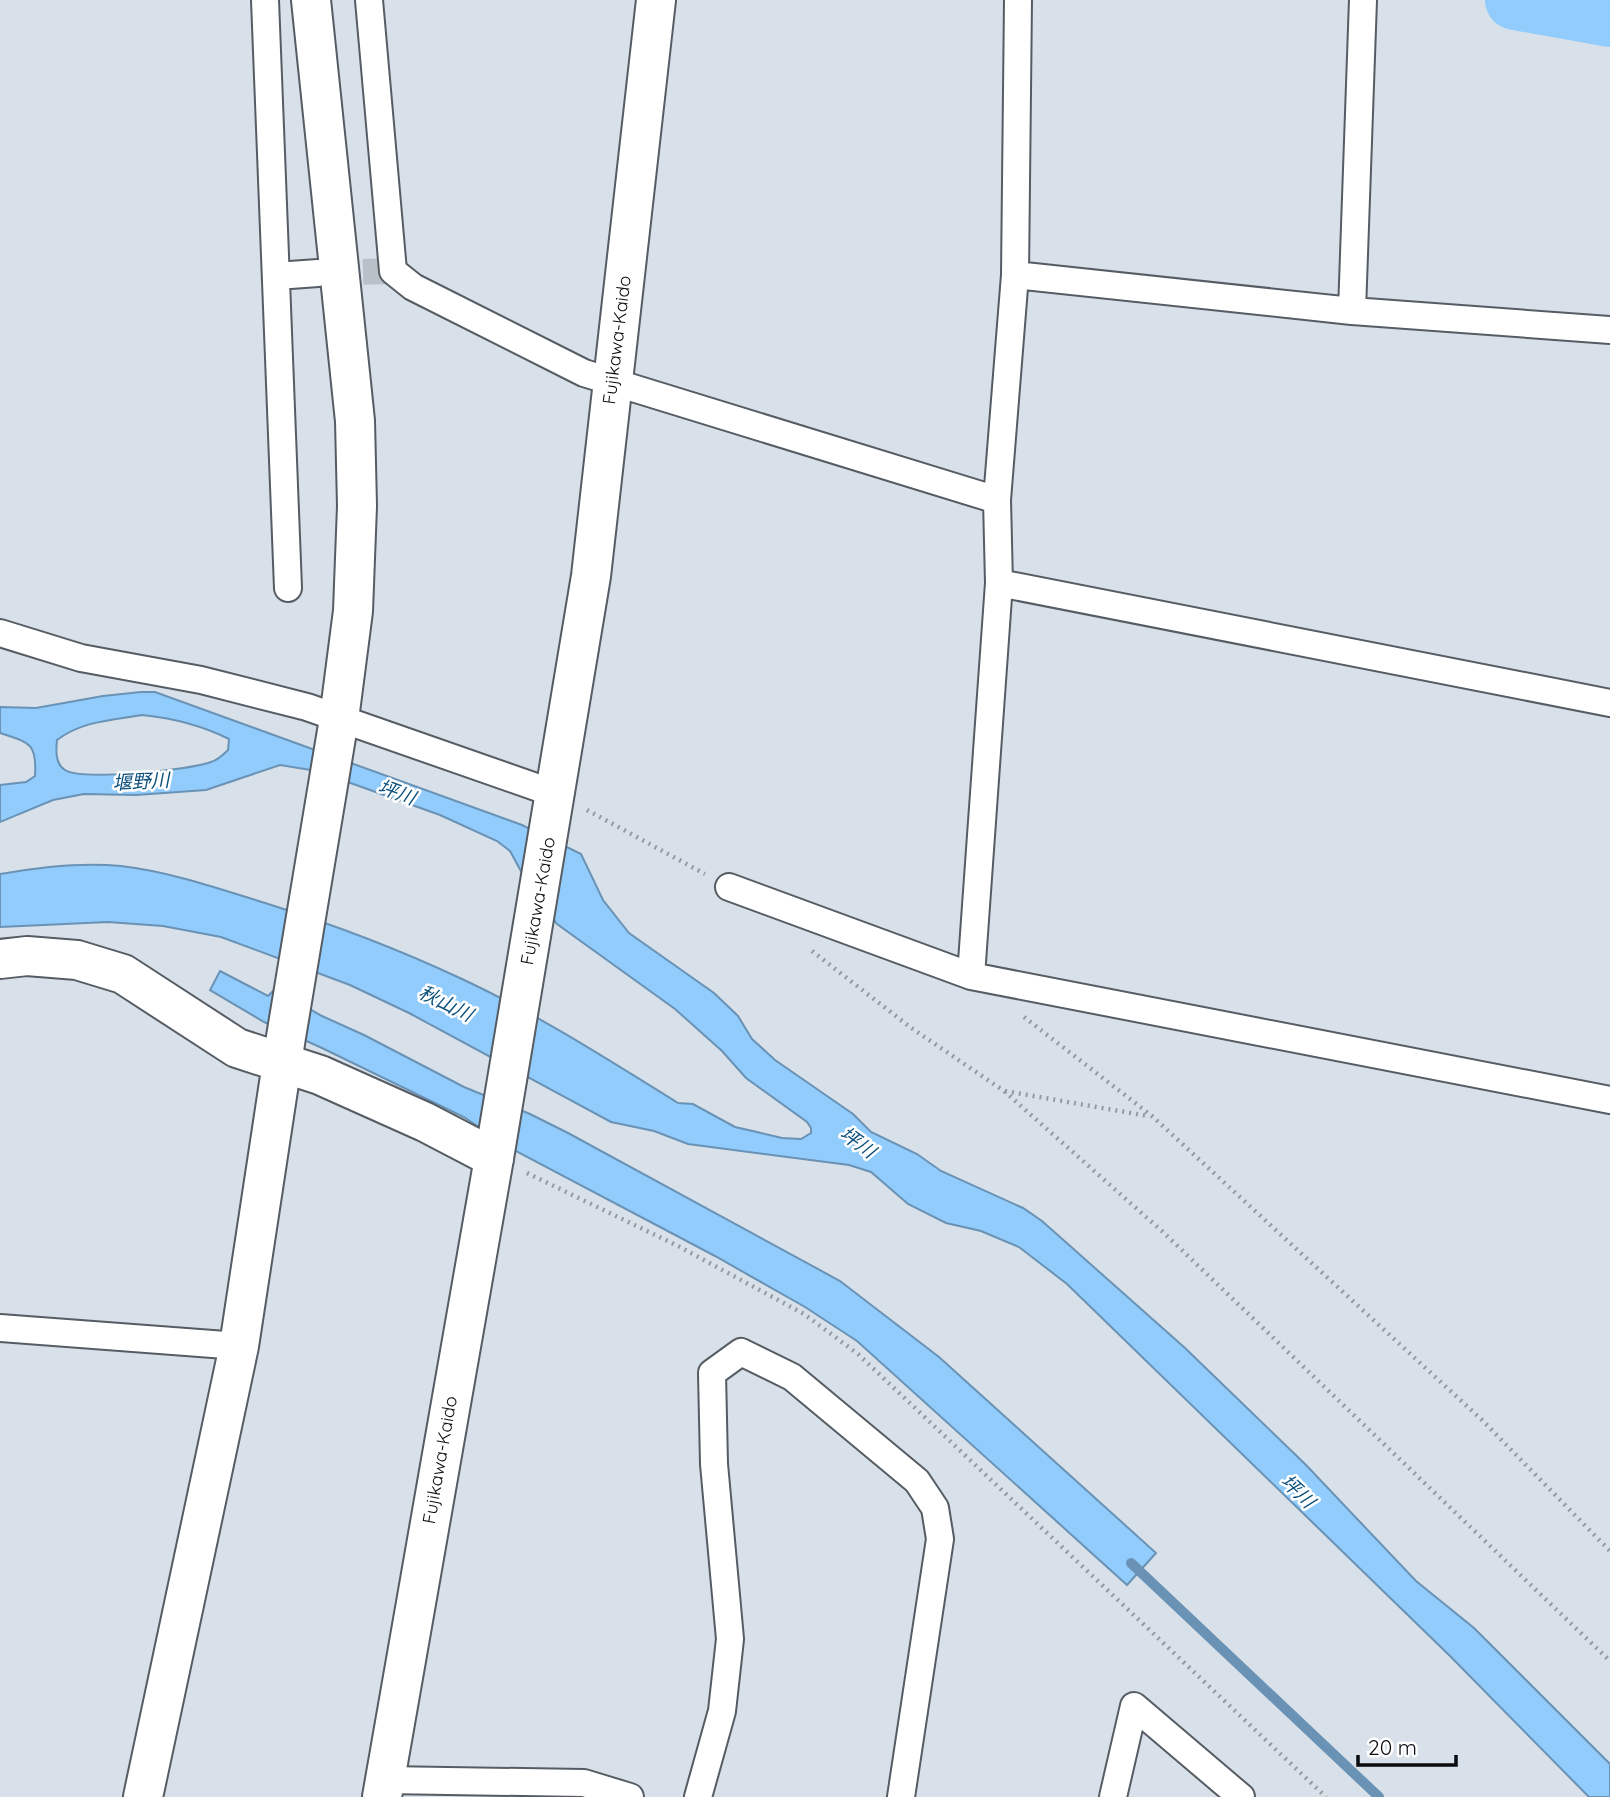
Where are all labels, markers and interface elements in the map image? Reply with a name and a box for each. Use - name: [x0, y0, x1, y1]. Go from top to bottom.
- street label: Fujikawa-Kaido: [597, 274, 636, 406]
- water label: 堰野川: [112, 767, 172, 794]
- water label: 坪川: [375, 774, 421, 810]
- street label: Fujikawa-Kaido: [515, 835, 560, 967]
- water label: 秋山川: [415, 980, 479, 1027]
- water label: 坪川: [836, 1121, 882, 1164]
- street label: Fujikawa-Kaido: [417, 1394, 462, 1526]
- water label: 坪川: [1276, 1469, 1321, 1514]
- scale bar: [1358, 1724, 1456, 1768]
- text: 20 m: [1368, 1734, 1417, 1760]

